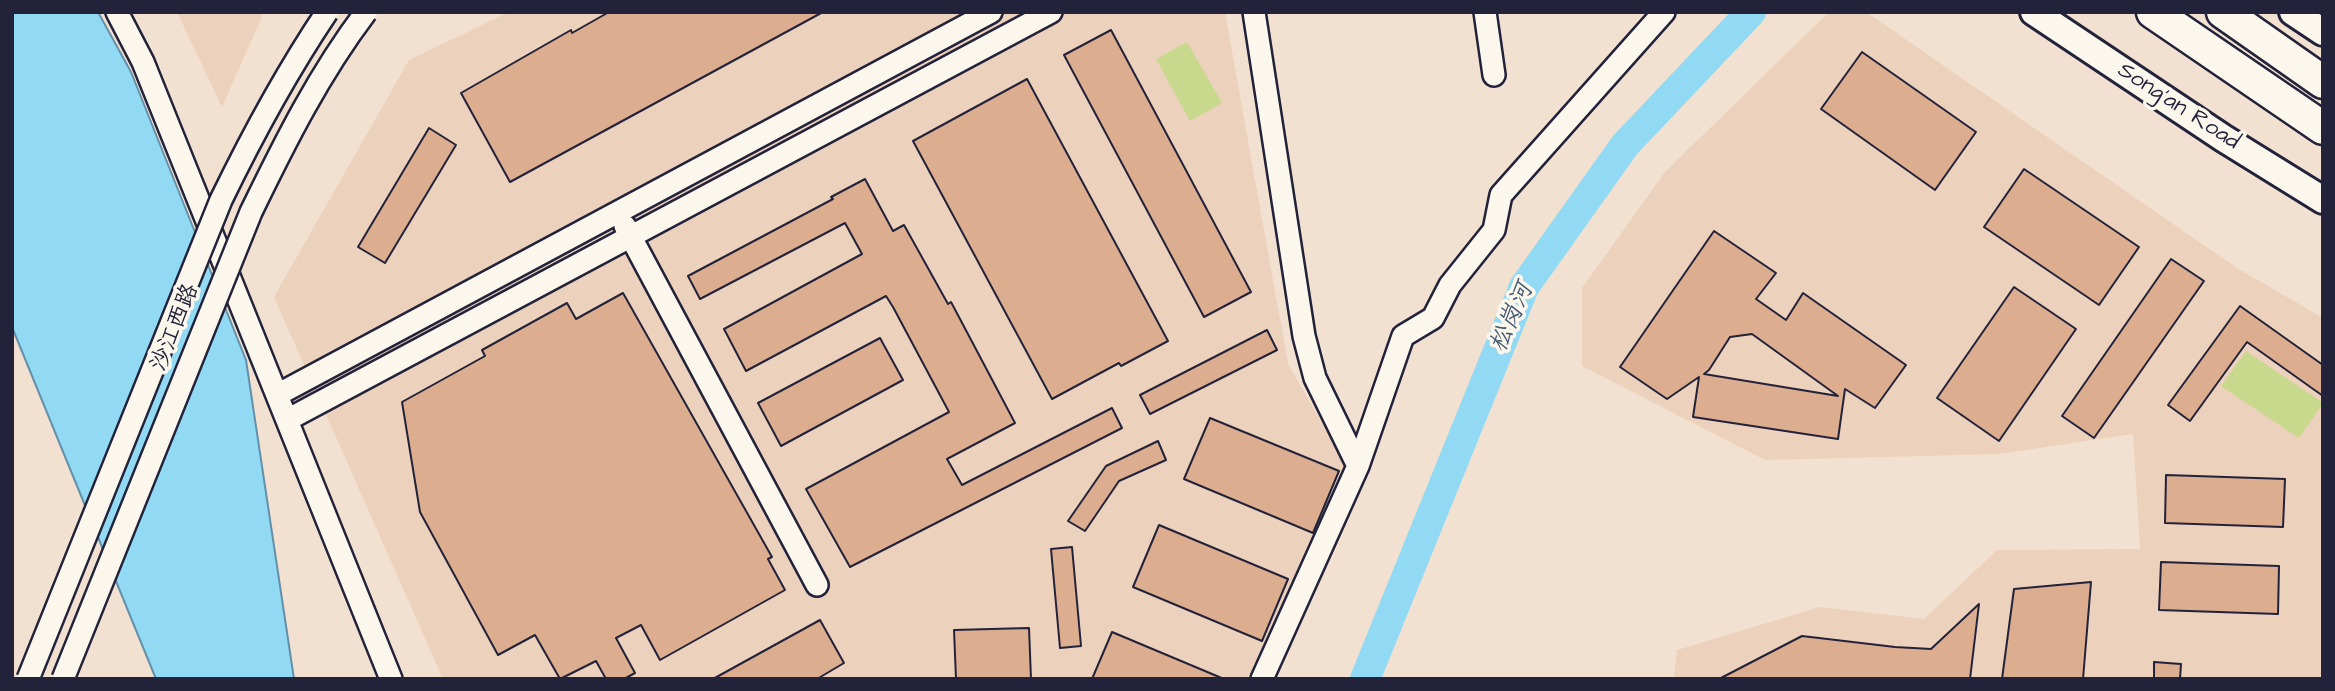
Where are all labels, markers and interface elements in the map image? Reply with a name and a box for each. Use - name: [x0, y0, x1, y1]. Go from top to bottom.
- street label: Song'an Road: [2112, 57, 2244, 157]
- water label: 松岗河: [1485, 279, 1541, 357]
- street label: 沙江西路: [146, 280, 206, 376]

